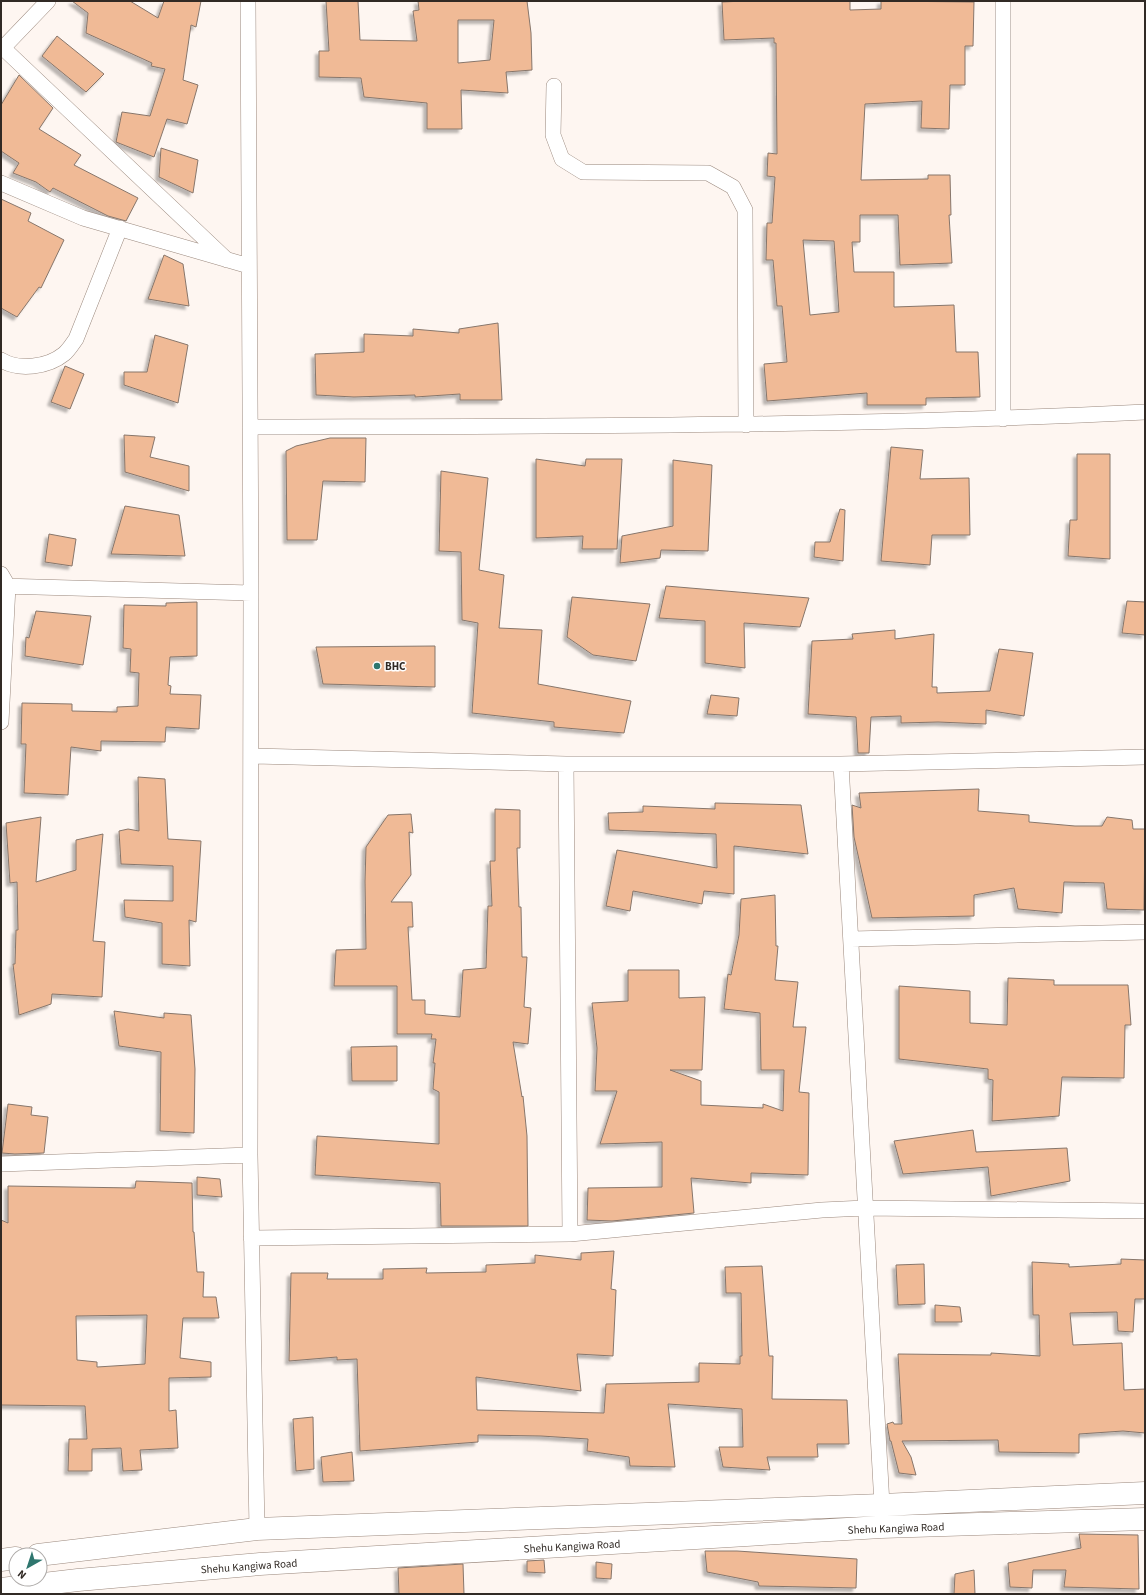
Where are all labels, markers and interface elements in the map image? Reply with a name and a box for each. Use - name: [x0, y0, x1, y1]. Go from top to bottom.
- place label: BHC: [385, 659, 406, 674]
- marker: BHC: [372, 661, 382, 671]
- street label: Shehu Kangiwa Road: [847, 1519, 945, 1538]
- street label: Shehu Kangiwa Road: [523, 1536, 621, 1557]
- north arrow: [8, 1547, 48, 1587]
- street label: Shehu Kangiwa Road: [200, 1556, 298, 1577]
- text: N: [14, 1566, 30, 1583]

